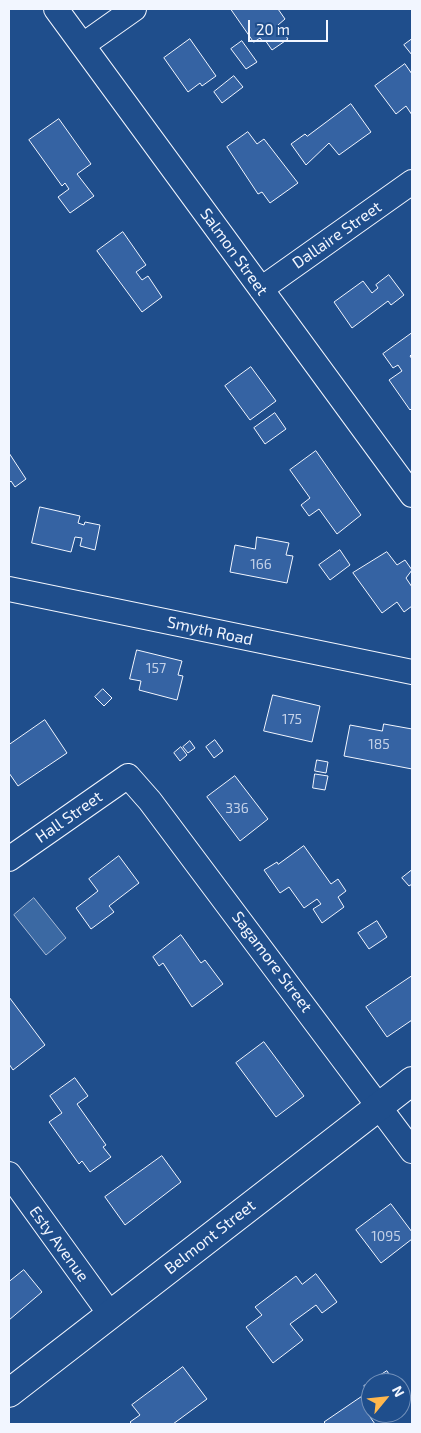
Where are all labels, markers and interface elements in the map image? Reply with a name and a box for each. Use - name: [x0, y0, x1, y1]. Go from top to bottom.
- scale bar: [251, 10, 331, 42]
- text: 20 m: [256, 20, 290, 38]
- street label: Dallaire Street: [289, 197, 385, 273]
- street label: Salmon Street: [196, 205, 272, 299]
- house number: 166: [250, 556, 272, 572]
- street label: Smyth Road: [165, 613, 255, 649]
- house number: 157: [146, 660, 166, 676]
- house number: 175: [282, 711, 302, 727]
- house number: 185: [368, 736, 390, 752]
- street label: Hall Street: [32, 787, 106, 847]
- house number: 336: [225, 800, 249, 816]
- street label: Sagamore Street: [228, 908, 316, 1016]
- street label: Belmont Street: [161, 1196, 259, 1278]
- street label: Esty Avenue: [25, 1202, 93, 1286]
- house number: 1095: [371, 1228, 401, 1244]
- north arrow: [361, 1373, 411, 1423]
- text: N: [389, 1383, 409, 1400]

